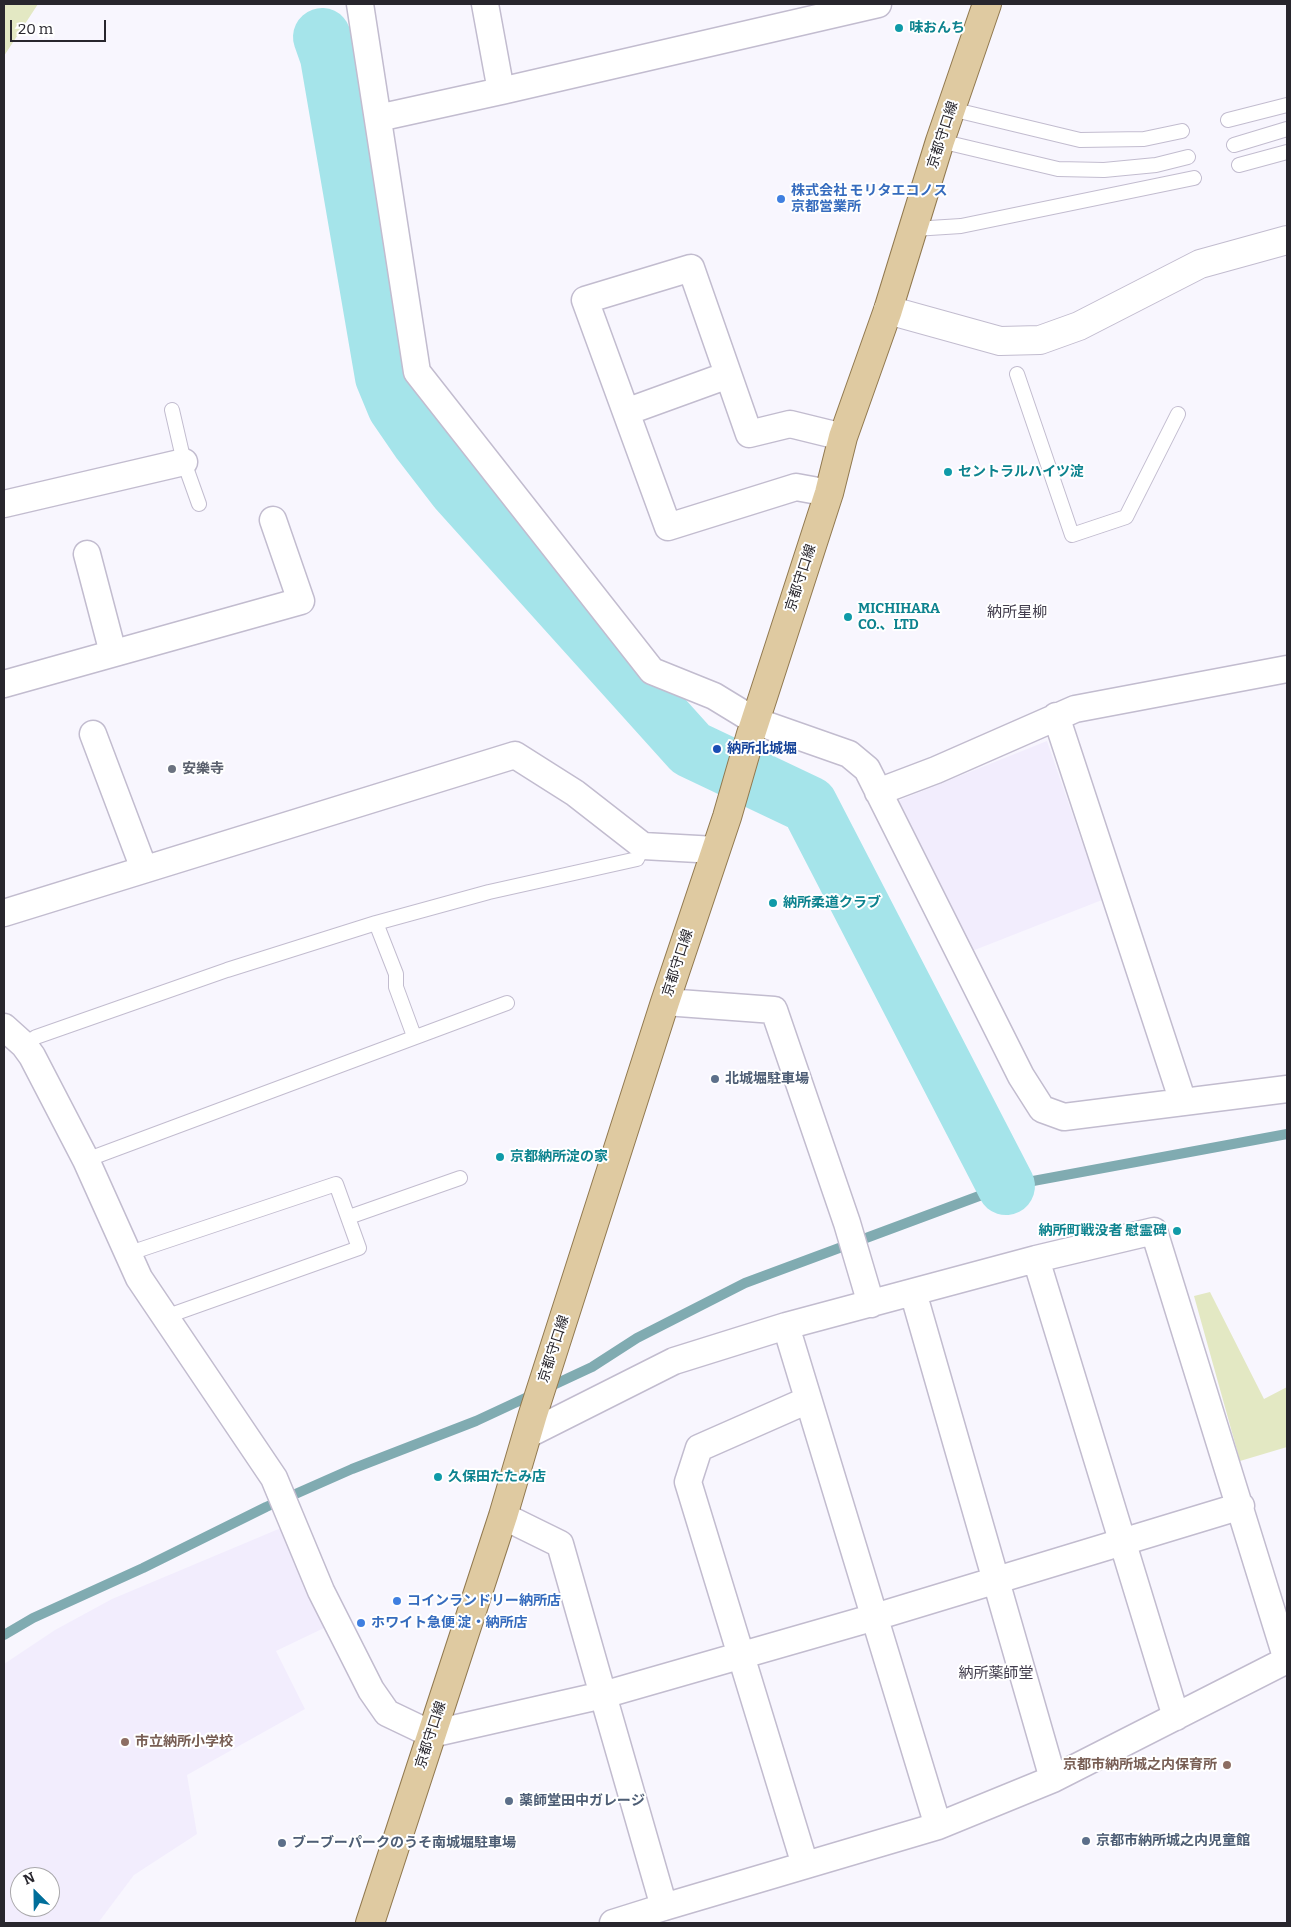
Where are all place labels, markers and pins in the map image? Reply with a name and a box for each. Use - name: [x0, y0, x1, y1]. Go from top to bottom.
- place label: 味おんち: [909, 20, 965, 36]
- marker: 味おんち: [893, 22, 905, 34]
- place label: 株式会社 モリタエコノス 京都営業所: [791, 183, 948, 216]
- marker: 株式会社 モリタエコノス 京都営業所: [775, 193, 787, 205]
- place label: セントラルハイツ淀: [958, 464, 1084, 480]
- marker: セントラルハイツ淀: [942, 466, 954, 478]
- place label: MICHIHARA CO.、LTD: [858, 601, 940, 634]
- marker: MICHIHARA CO.、LTD: [842, 611, 854, 623]
- place label: 納所北城堀: [727, 741, 797, 757]
- marker: 納所北城堀: [711, 743, 723, 755]
- place label: 安樂寺: [182, 761, 224, 777]
- marker: 安樂寺: [166, 763, 178, 775]
- place label: 納所柔道クラブ: [783, 895, 881, 911]
- marker: 納所柔道クラブ: [767, 897, 779, 909]
- place label: 北城堀駐車場: [725, 1071, 809, 1087]
- marker: 北城堀駐車場: [709, 1073, 721, 1085]
- place label: 京都納所淀の家: [510, 1149, 608, 1165]
- marker: 京都納所淀の家: [494, 1151, 506, 1163]
- place label: 納所町戦没者 慰霊碑: [1038, 1223, 1167, 1239]
- marker: 納所町戦没者 慰霊碑: [1171, 1225, 1183, 1237]
- place label: 久保田たたみ店: [448, 1469, 546, 1485]
- marker: 久保田たたみ店: [432, 1471, 444, 1483]
- place label: コインランドリー納所店: [407, 1593, 561, 1609]
- marker: コインランドリー納所店: [391, 1595, 403, 1607]
- place label: ホワイト急便 淀・納所店: [371, 1615, 528, 1631]
- marker: ホワイト急便 淀・納所店: [355, 1617, 367, 1629]
- place label: 市立納所小学校: [135, 1734, 233, 1750]
- marker: 市立納所小学校: [119, 1736, 131, 1748]
- place label: 京都市納所城之内保育所: [1063, 1757, 1217, 1773]
- marker: 京都市納所城之内保育所: [1221, 1759, 1233, 1771]
- place label: 薬師堂田中ガレージ: [519, 1793, 645, 1809]
- marker: 薬師堂田中ガレージ: [503, 1795, 515, 1807]
- place label: 京都市納所城之内児童館: [1096, 1833, 1250, 1849]
- place label: ブーブーパークのうそ南城堀駐車場: [292, 1835, 516, 1851]
- marker: 京都市納所城之内児童館: [1080, 1835, 1092, 1847]
- marker: ブーブーパークのうそ南城堀駐車場: [276, 1837, 288, 1849]

